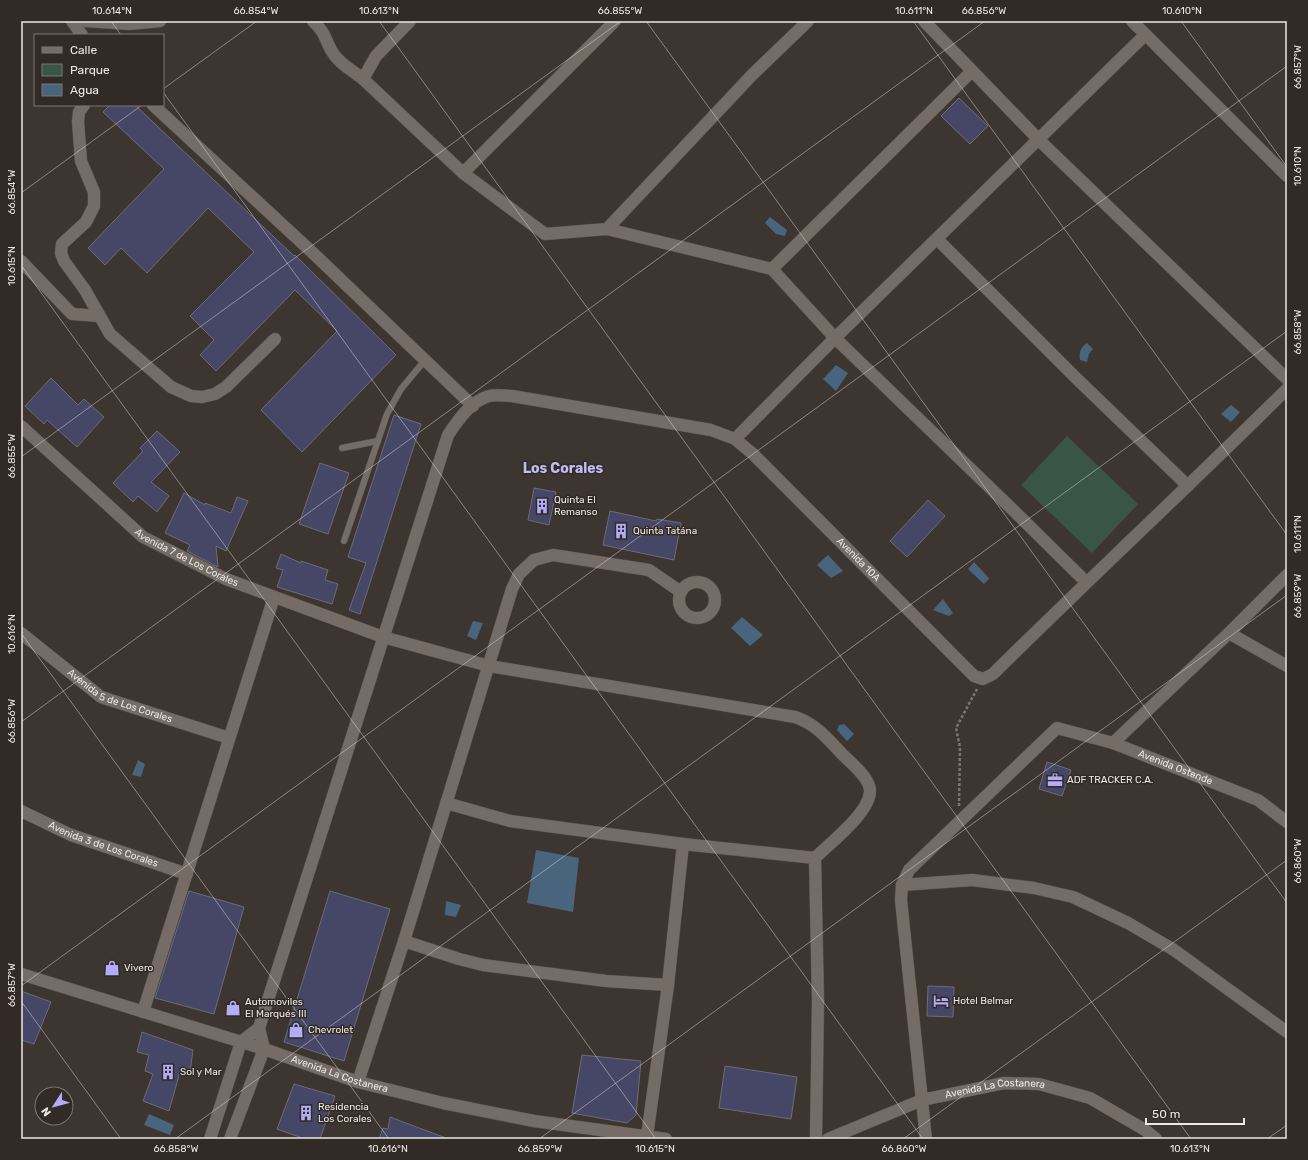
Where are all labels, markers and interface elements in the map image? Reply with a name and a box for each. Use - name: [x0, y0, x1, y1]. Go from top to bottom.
- text: 10.614°N: [92, 5, 132, 17]
- text: 66.854°W: [234, 5, 278, 17]
- text: 10.613°N: [359, 5, 399, 17]
- text: 66.855°W: [598, 5, 642, 17]
- text: 10.611°N: [895, 5, 933, 17]
- text: 66.856°W: [962, 5, 1006, 17]
- text: 10.610°N: [1162, 5, 1202, 17]
- legend: [34, 34, 164, 106]
- text: Calle: [70, 43, 97, 57]
- text: 66.857°W: [1292, 45, 1304, 89]
- text: Parque: [70, 63, 110, 77]
- text: Agua: [70, 83, 99, 97]
- text: 10.610°N: [1292, 146, 1304, 186]
- text: 66.854°W: [6, 170, 18, 214]
- text: 10.615°N: [6, 246, 18, 286]
- text: 66.858°W: [1292, 309, 1304, 355]
- text: 66.855°W: [6, 434, 18, 478]
- district label: Los Corales: [523, 460, 604, 477]
- place label: Quinta El Remanso: [554, 494, 598, 518]
- building icon: Quinta El Remanso: [533, 497, 551, 515]
- text: 10.611°N: [1292, 515, 1304, 553]
- building icon: Quinta Tatána: [612, 522, 630, 540]
- place label: Quinta Tatána: [633, 525, 697, 537]
- street label: Avenida 7 de Los Corales: [132, 526, 240, 589]
- street label: Avenida 10A: [834, 535, 883, 584]
- text: 66.859°W: [1292, 574, 1304, 618]
- text: 10.616°N: [6, 614, 18, 654]
- street label: Avenida 5 de Los Corales: [65, 666, 174, 725]
- text: 66.856°W: [6, 699, 18, 743]
- street label: Avenida Ostende: [1137, 748, 1215, 788]
- office icon: ADF TRACKER C.A.: [1046, 771, 1064, 789]
- place label: ADF TRACKER C.A.: [1067, 774, 1153, 786]
- street label: Avenida 3 de Los Corales: [46, 819, 160, 870]
- text: 66.860°W: [1292, 838, 1304, 884]
- shop icon: Vivero: [103, 959, 121, 977]
- place label: Vivero: [124, 962, 154, 974]
- text: 66.857°W: [6, 963, 18, 1007]
- hotel icon: Hotel Belmar: [932, 992, 950, 1010]
- place label: Hotel Belmar: [953, 995, 1013, 1007]
- place label: Automoviles El Marqués III: [245, 996, 306, 1020]
- shop icon: Automoviles El Marqués III: [224, 999, 242, 1017]
- shop icon: Chevrolet: [287, 1021, 305, 1039]
- place label: Chevrolet: [308, 1024, 353, 1036]
- street label: Avenida La Costanera: [289, 1053, 389, 1095]
- building icon: Sol y Mar: [159, 1063, 177, 1081]
- place label: Sol y Mar: [180, 1066, 222, 1078]
- street label: Avenida La Costanera: [944, 1077, 1046, 1101]
- north arrow: [34, 1086, 74, 1126]
- scale bar: [1146, 1100, 1244, 1126]
- place label: Residencia Los Corales: [318, 1101, 372, 1125]
- text: N: [39, 1104, 54, 1119]
- building icon: Residencia Los Corales: [297, 1104, 315, 1122]
- text: 50 m: [1152, 1107, 1180, 1121]
- text: 66.858°W: [153, 1143, 199, 1155]
- text: 10.616°N: [368, 1143, 408, 1155]
- text: 66.859°W: [518, 1143, 562, 1155]
- text: 10.615°N: [635, 1143, 675, 1155]
- text: 66.860°W: [881, 1143, 927, 1155]
- text: 10.613°N: [1170, 1143, 1210, 1155]

